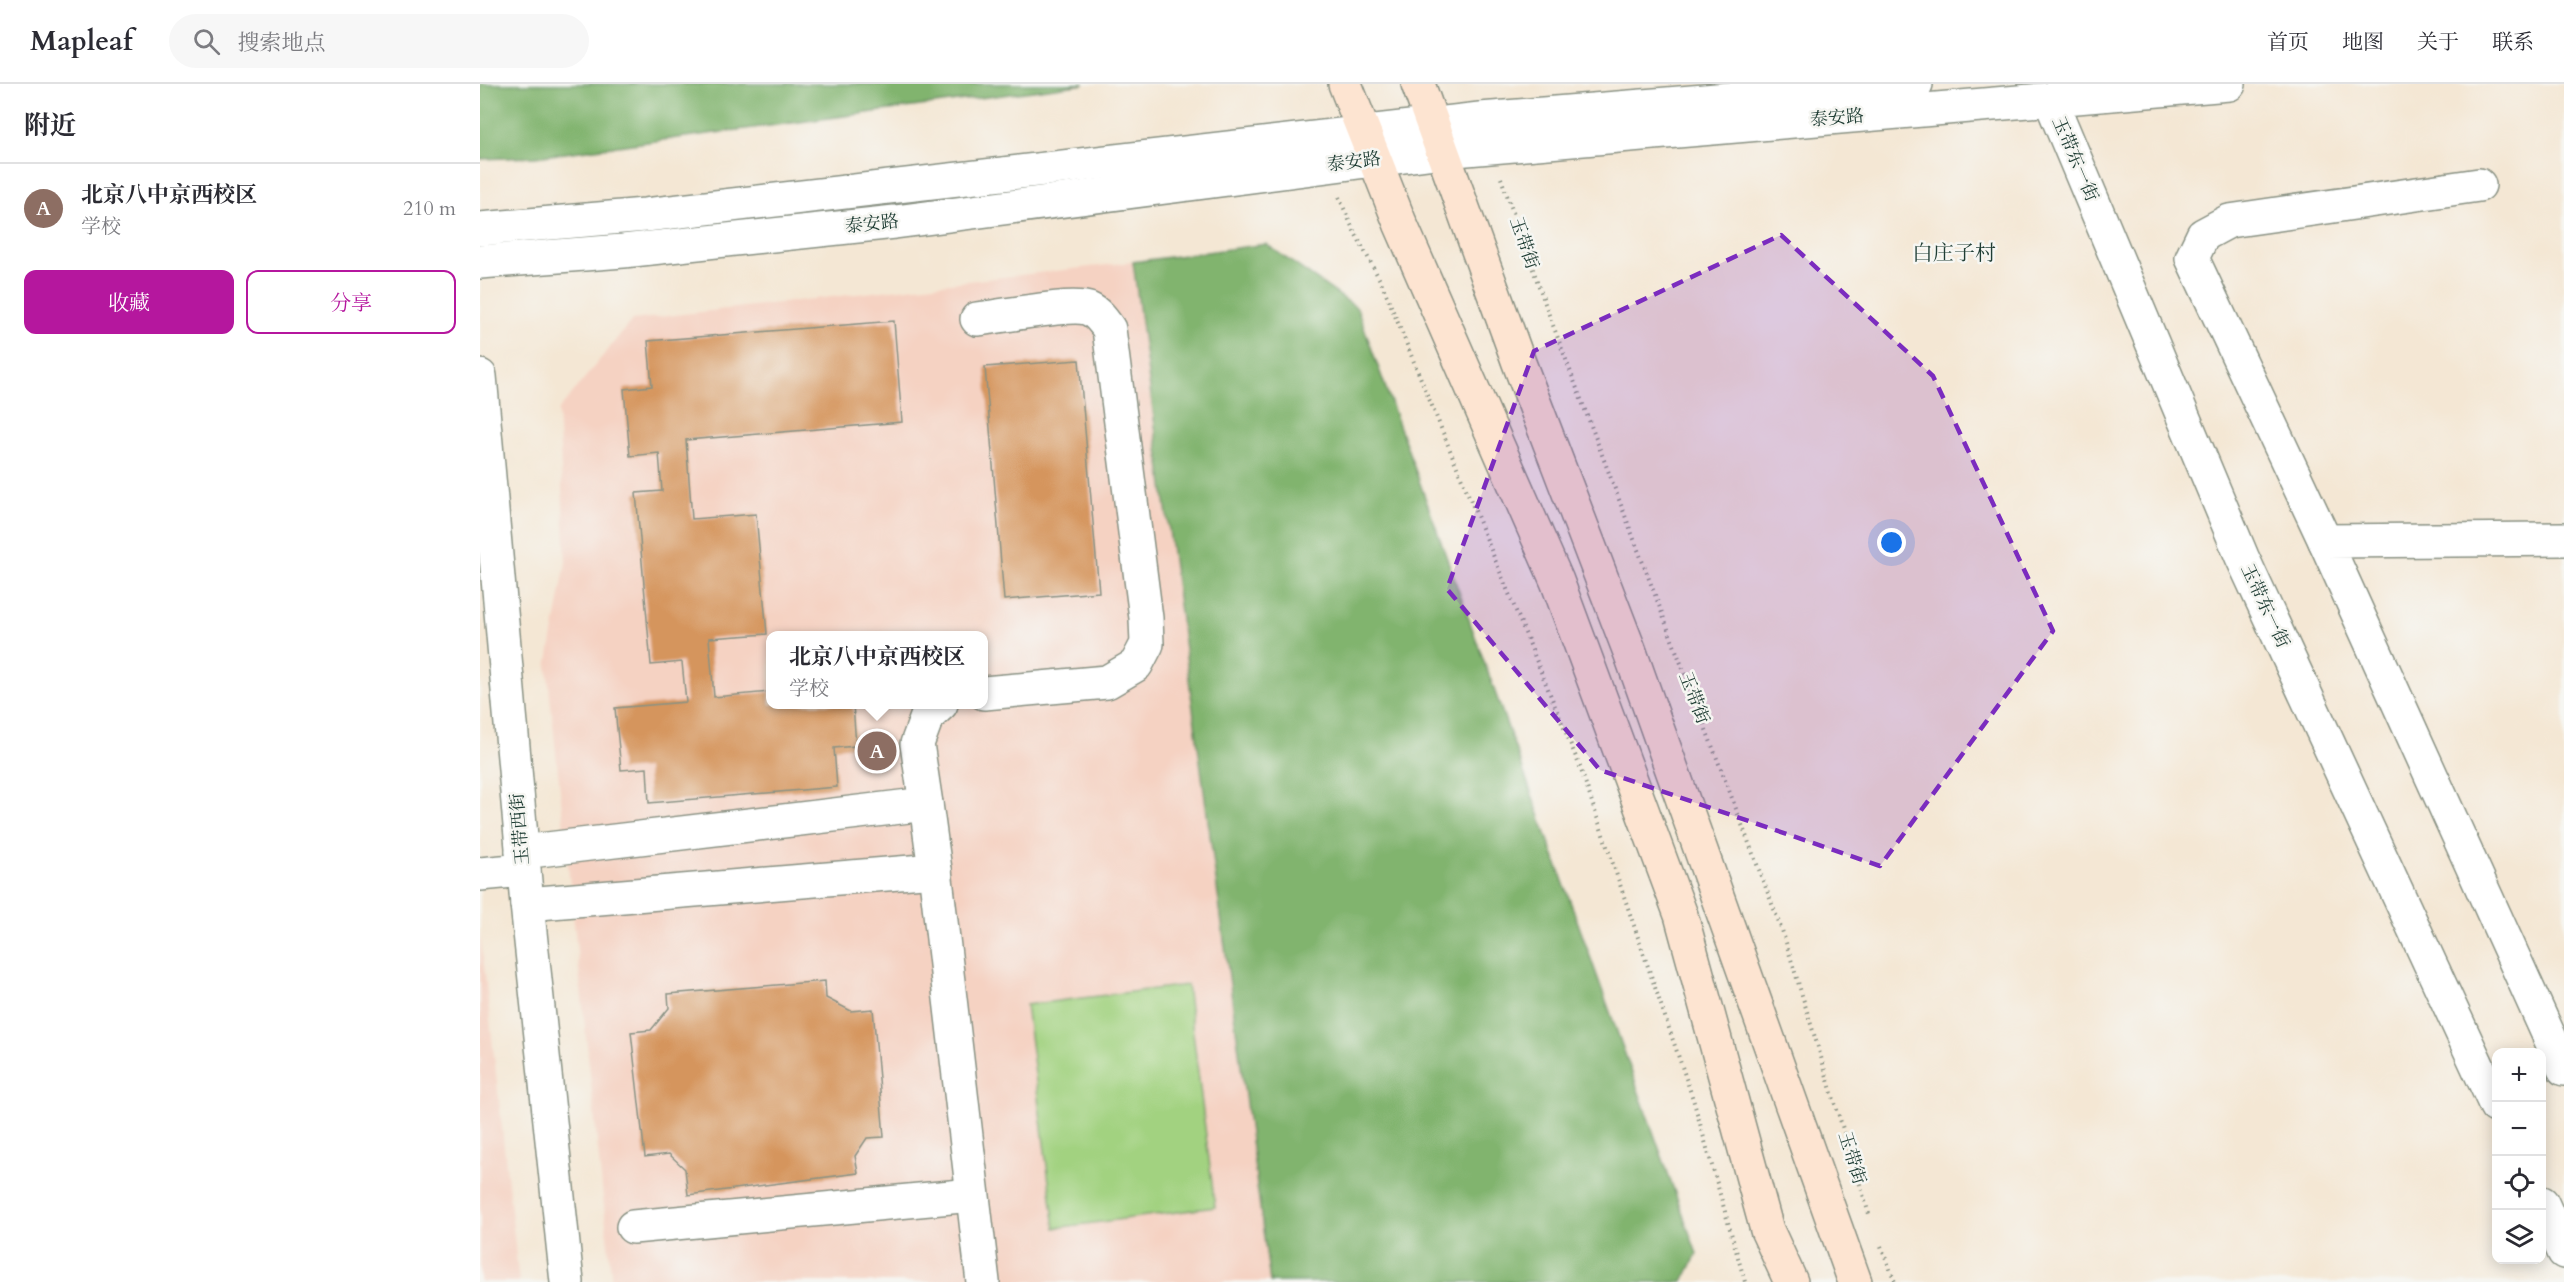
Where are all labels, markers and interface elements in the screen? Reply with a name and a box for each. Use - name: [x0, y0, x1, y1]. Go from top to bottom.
- search box: [169, 14, 589, 68]
- text: Mapleaf: [30, 22, 133, 60]
- icon: search: [190, 25, 223, 58]
- text: 搜索地点: [238, 28, 326, 58]
- text: 首页: [2267, 28, 2309, 57]
- text: 地图: [2342, 28, 2384, 57]
- text: 关于: [2417, 28, 2459, 57]
- text: 联系: [2492, 28, 2534, 57]
- street label: 泰安路: [1809, 103, 1865, 133]
- text: 附近: [24, 108, 76, 143]
- street label: 玉带东一街: [2046, 113, 2104, 205]
- street label: 泰安路: [1326, 146, 1382, 178]
- text: 北京八中京西校区: [81, 180, 257, 210]
- text: A: [36, 195, 51, 222]
- text: 210 m: [403, 195, 456, 222]
- street label: 泰安路: [844, 209, 900, 239]
- text: 学校: [81, 213, 121, 240]
- street label: 玉带街: [1503, 213, 1545, 273]
- district label: 白庄子村: [1912, 239, 1996, 268]
- button: 收藏: [24, 270, 234, 334]
- button: 分享: [246, 270, 456, 334]
- your location: [1877, 528, 1906, 557]
- street label: 玉带东一街: [2235, 560, 2295, 652]
- popup: [766, 631, 988, 709]
- text: 北京八中京西校区: [789, 642, 965, 672]
- street label: 玉带街: [1673, 668, 1715, 728]
- text: 学校: [789, 675, 829, 702]
- pin: A: [858, 728, 896, 774]
- street label: 玉带西街: [504, 792, 536, 866]
- map controls: [2492, 1048, 2546, 1264]
- button: +: [2492, 1048, 2546, 1102]
- button: −: [2492, 1102, 2546, 1156]
- street label: 玉带街: [1832, 1129, 1872, 1187]
- button: locate: [2492, 1156, 2546, 1210]
- button: layers: [2492, 1210, 2546, 1264]

